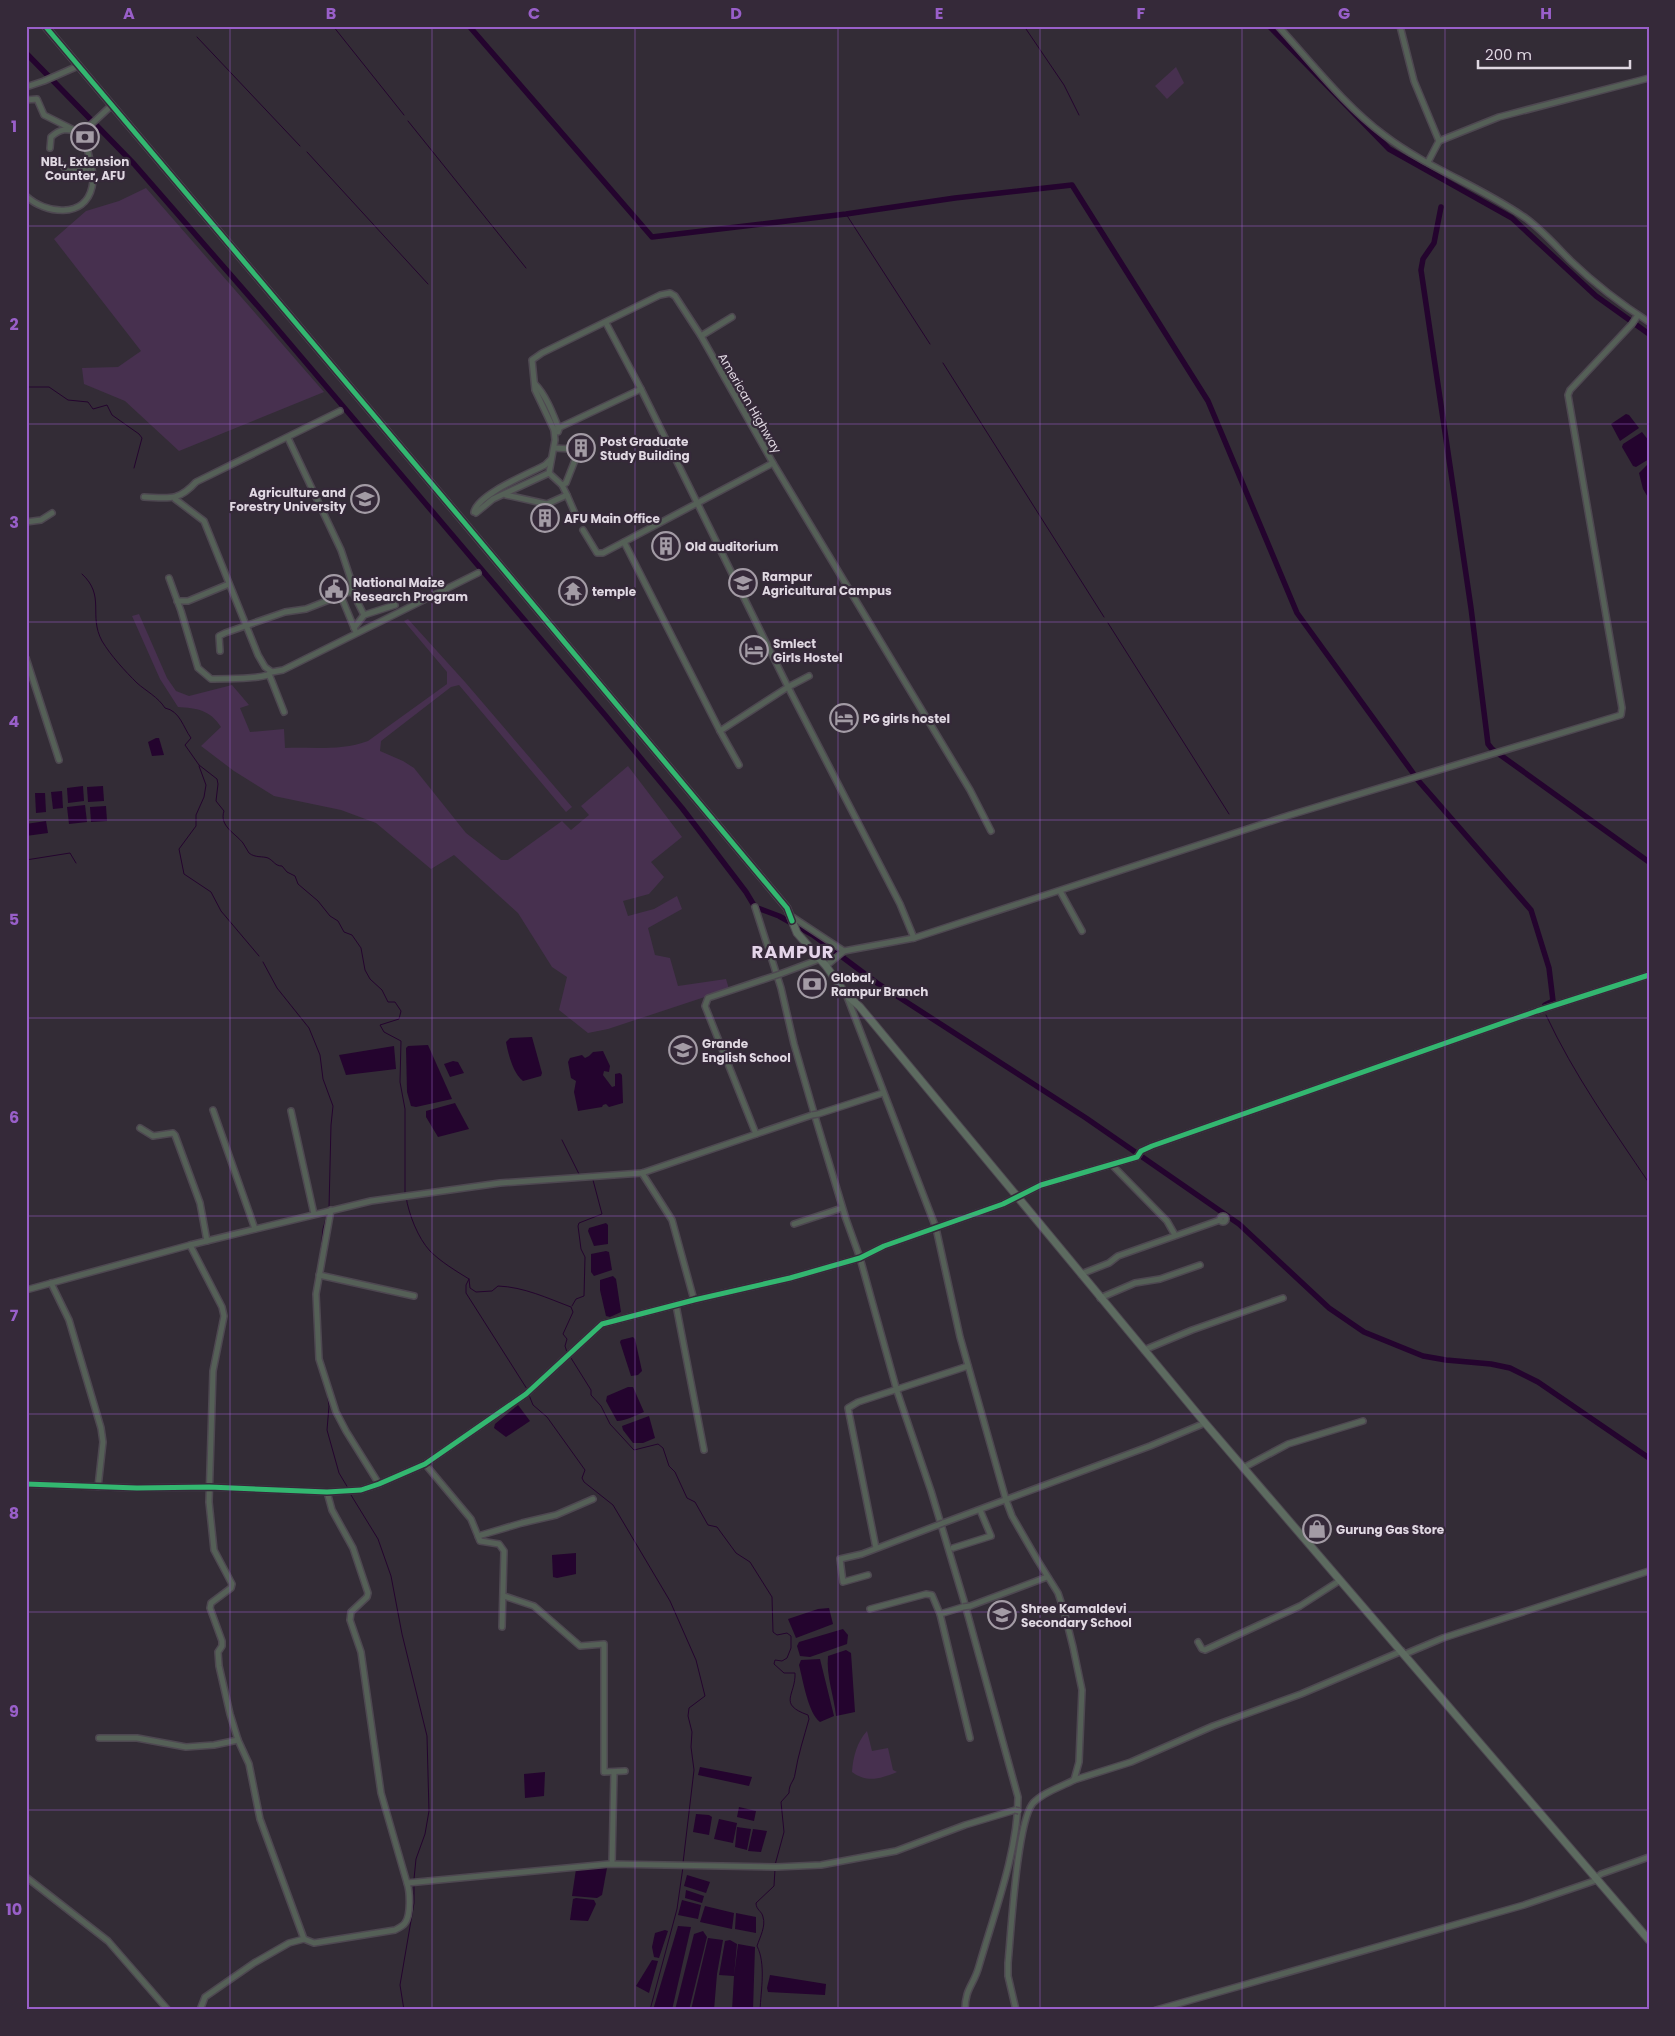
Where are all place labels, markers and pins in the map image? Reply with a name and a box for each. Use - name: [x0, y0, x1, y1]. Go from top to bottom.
- bank icon: NBL, Extension Counter, AFU: [70, 122, 100, 152]
- place label: NBL, Extension Counter, AFU: [41, 153, 129, 184]
- building icon: Post Graduate Study Building: [566, 433, 596, 463]
- place label: Post Graduate Study Building: [600, 433, 690, 464]
- place label: Agriculture and Forestry University: [230, 484, 346, 515]
- school or university icon: Agriculture and Forestry University: [350, 484, 380, 514]
- building icon: AFU Main Office: [530, 503, 560, 533]
- place label: AFU Main Office: [564, 510, 661, 527]
- building icon: Old auditorium: [651, 531, 681, 561]
- place label: Old auditorium: [685, 538, 779, 555]
- school or university icon: Rampur Agricultural Campus: [728, 568, 758, 598]
- place label: Rampur Agricultural Campus: [762, 568, 892, 599]
- public building icon: National Maize Research Program: [319, 574, 349, 604]
- place label: National Maize Research Program: [353, 574, 468, 605]
- temple icon: temple: [558, 576, 588, 606]
- place label: temple: [592, 583, 637, 600]
- hotel icon: Smlect Girls Hostel: [739, 635, 769, 665]
- place label: Smlect Girls Hostel: [773, 635, 843, 666]
- hotel icon: PG girls hostel: [829, 703, 859, 733]
- place label: PG girls hostel: [863, 710, 950, 727]
- bank icon: Global, Rampur Branch: [797, 969, 827, 999]
- place label: Global, Rampur Branch: [831, 969, 928, 1000]
- school or university icon: Grande English School: [668, 1035, 698, 1065]
- place label: Grande English School: [702, 1035, 791, 1066]
- shop icon: Gurung Gas Store: [1302, 1514, 1332, 1544]
- place label: Gurung Gas Store: [1336, 1521, 1445, 1538]
- school or university icon: Shree Kamaldevi Secondary School: [987, 1600, 1017, 1630]
- place label: Shree Kamaldevi Secondary School: [1021, 1600, 1132, 1631]

